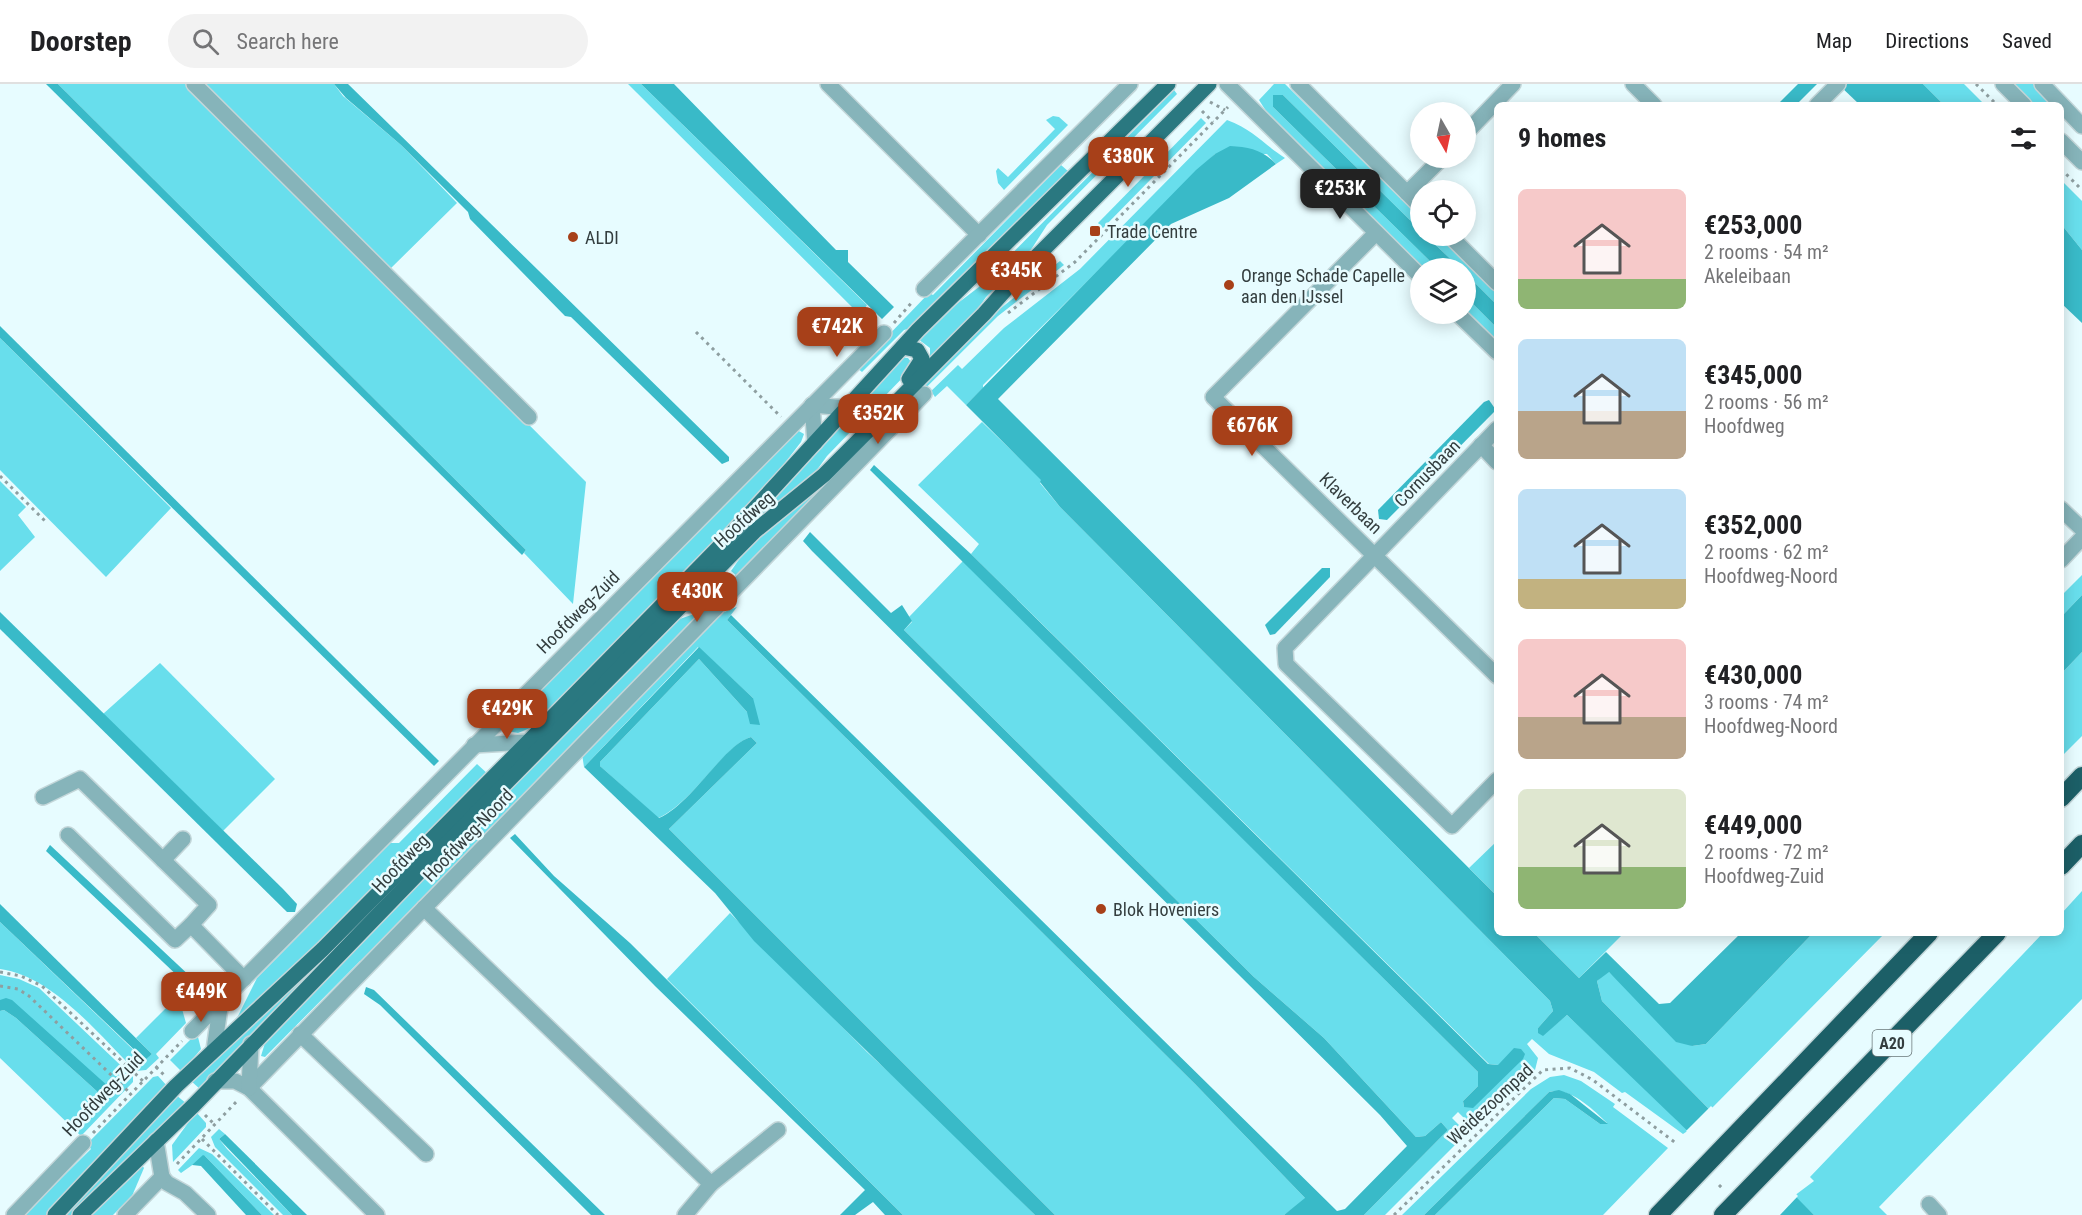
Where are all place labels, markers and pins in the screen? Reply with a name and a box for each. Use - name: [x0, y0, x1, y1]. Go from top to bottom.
- pin: €380K: [1086, 137, 1170, 188]
- pin: €253K: [1298, 169, 1382, 220]
- place label: Trade Centre: [1107, 221, 1197, 242]
- marker: Trade Centre: [1088, 224, 1102, 238]
- place label: ALDI: [585, 227, 619, 248]
- marker: ALDI: [566, 230, 580, 244]
- pin: €345K: [974, 251, 1058, 302]
- place label: Orange Schade Capelle aan den IJssel: [1241, 265, 1405, 307]
- marker: Orange Schade Capelle aan den IJssel: [1222, 278, 1236, 292]
- pin: €742K: [795, 307, 879, 358]
- pin: €352K: [836, 394, 920, 445]
- pin: €676K: [1210, 406, 1294, 457]
- pin: €430K: [655, 572, 739, 623]
- pin: €429K: [465, 689, 549, 740]
- place label: Blok Hoveniers: [1113, 899, 1219, 920]
- marker: Blok Hoveniers: [1094, 902, 1108, 916]
- pin: €449K: [159, 972, 243, 1023]

